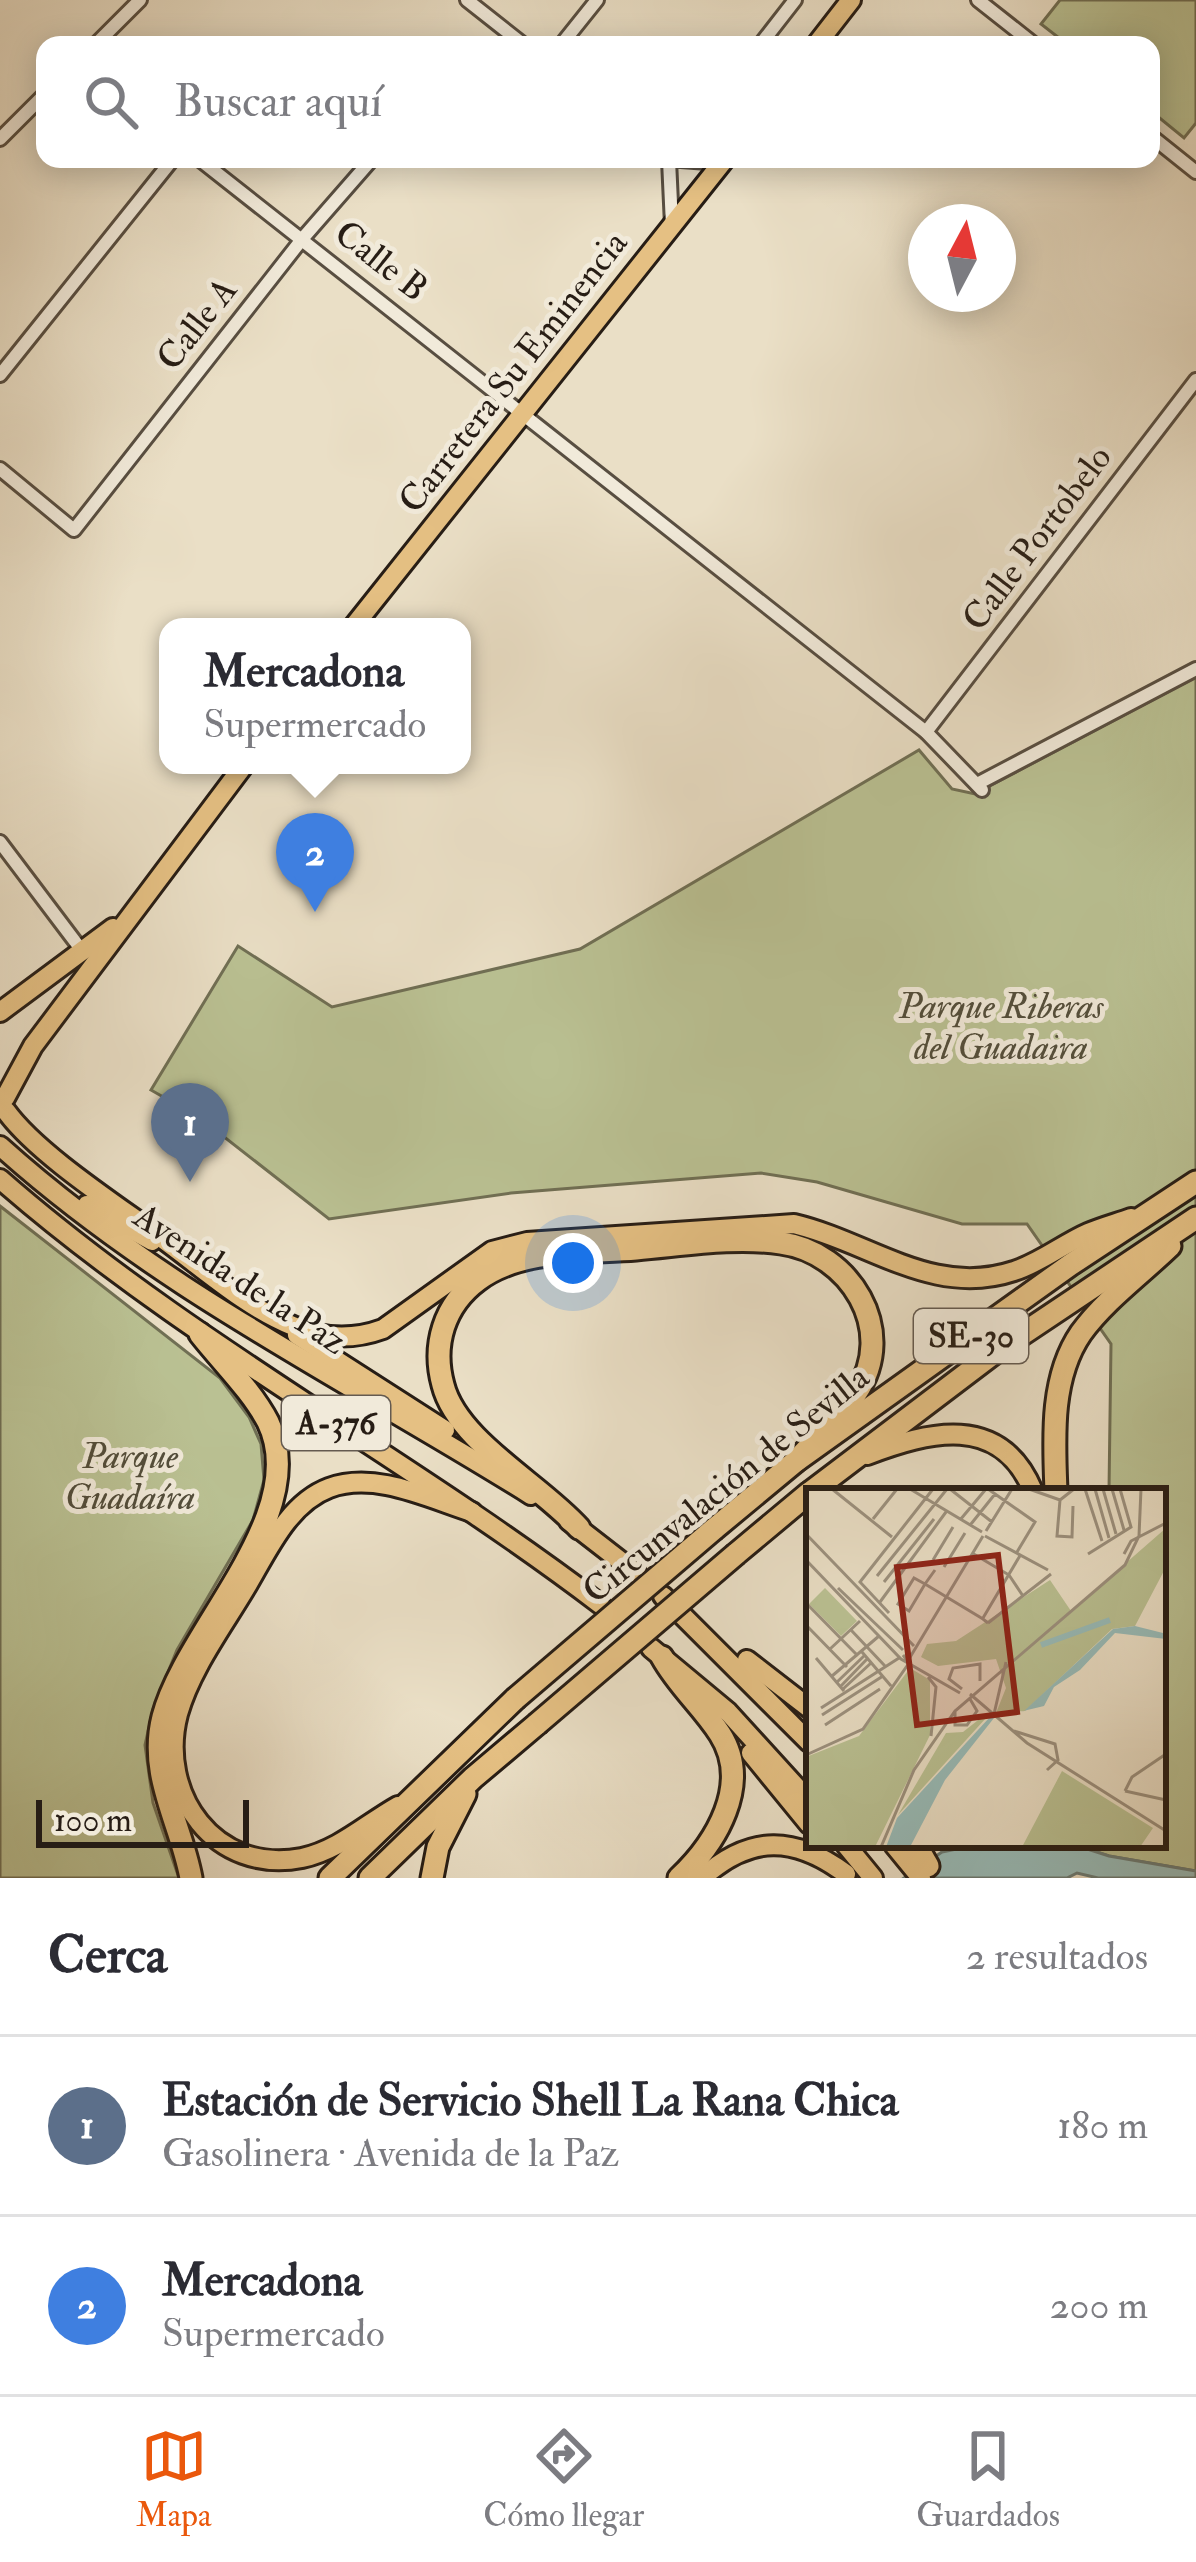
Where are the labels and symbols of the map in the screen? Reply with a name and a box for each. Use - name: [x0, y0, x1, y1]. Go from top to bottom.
- north arrow: [908, 204, 1016, 312]
- street label: Calle B: [326, 211, 436, 311]
- street label: Carretera Su Eminencia: [389, 221, 638, 522]
- street label: Calle A: [147, 269, 247, 379]
- street label: Calle Portobelo: [953, 436, 1121, 640]
- pin: 2: [276, 813, 354, 912]
- park label: Parque Riberas del Guadaira: [898, 984, 1104, 1070]
- pin: 1: [151, 1083, 229, 1182]
- street label: Avenida de la Paz: [124, 1193, 355, 1364]
- your location: [543, 1233, 603, 1293]
- road number: SE-30: [914, 1309, 1028, 1363]
- street label: Circunvalación de Sevilla: [574, 1354, 879, 1613]
- road number: A-376: [282, 1396, 390, 1450]
- park label: Parque Guadaíra: [65, 1434, 195, 1520]
- inset map: [806, 1488, 1166, 1848]
- scale bar: [36, 1794, 249, 1847]

